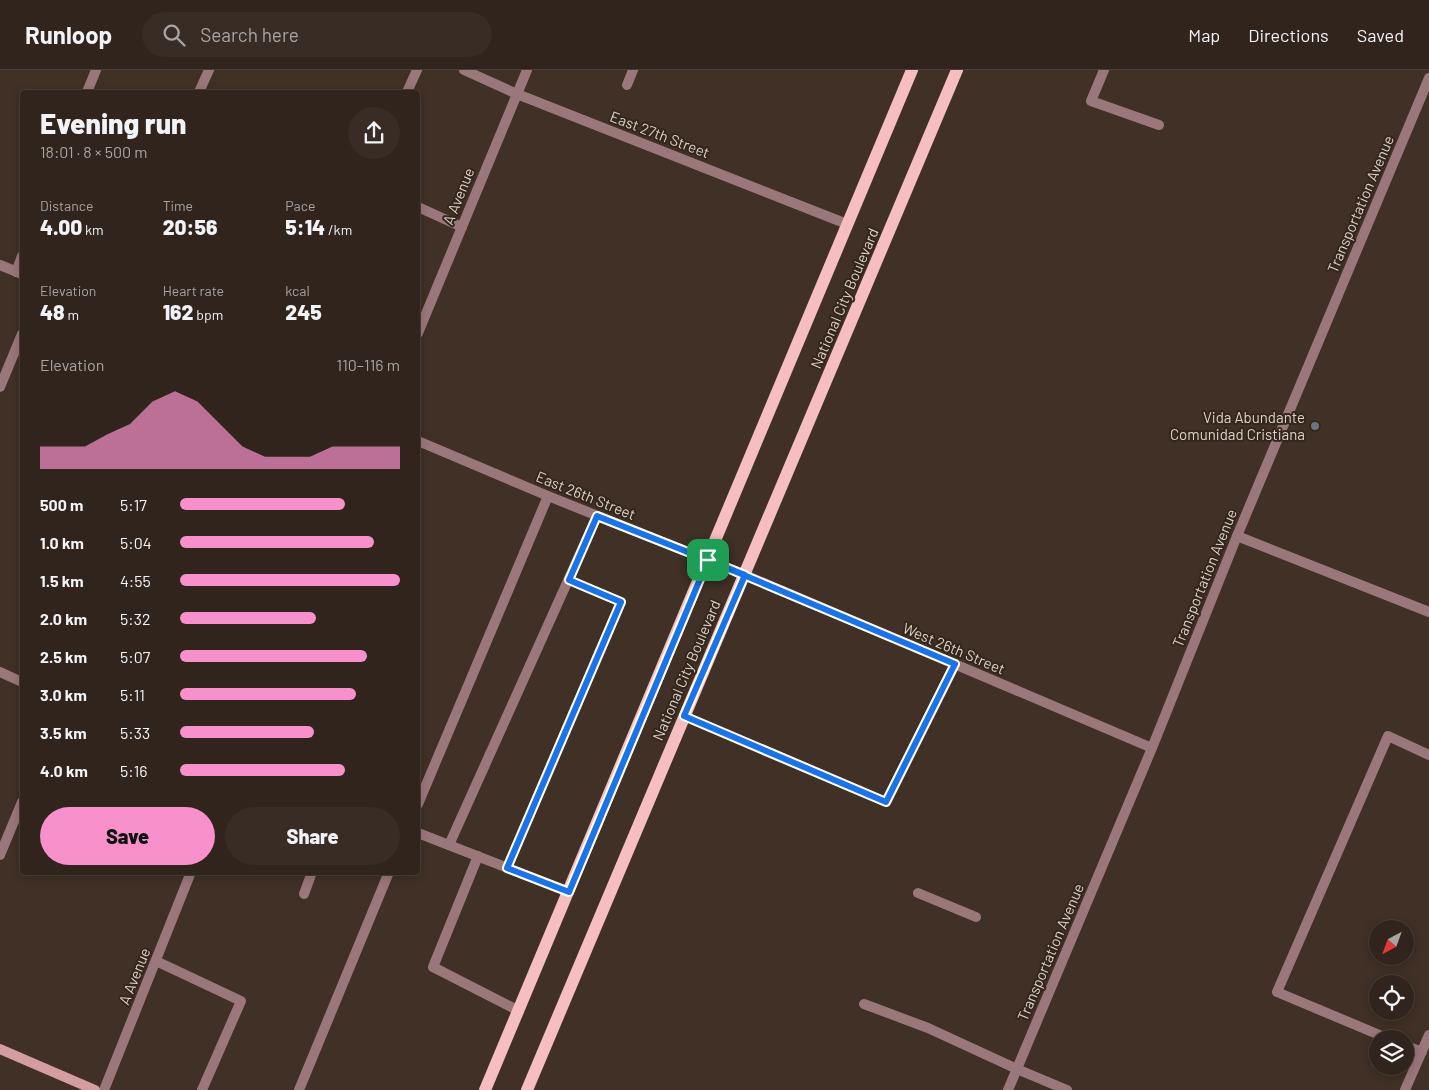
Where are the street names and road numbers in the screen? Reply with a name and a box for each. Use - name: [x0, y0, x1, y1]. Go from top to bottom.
- street label: East 27th Street: [608, 107, 712, 161]
- street label: Transportation Avenue: [1323, 133, 1397, 275]
- street label: A Avenue: [438, 165, 478, 227]
- street label: National City Boulevard: [806, 225, 882, 371]
- street label: East 26th Street: [534, 467, 638, 523]
- street label: Transportation Avenue: [1168, 506, 1240, 650]
- street label: National City Boulevard: [648, 597, 724, 743]
- street label: West 26th Street: [900, 618, 1008, 678]
- street label: Transportation Avenue: [1013, 881, 1087, 1023]
- street label: A Avenue: [114, 945, 154, 1007]

